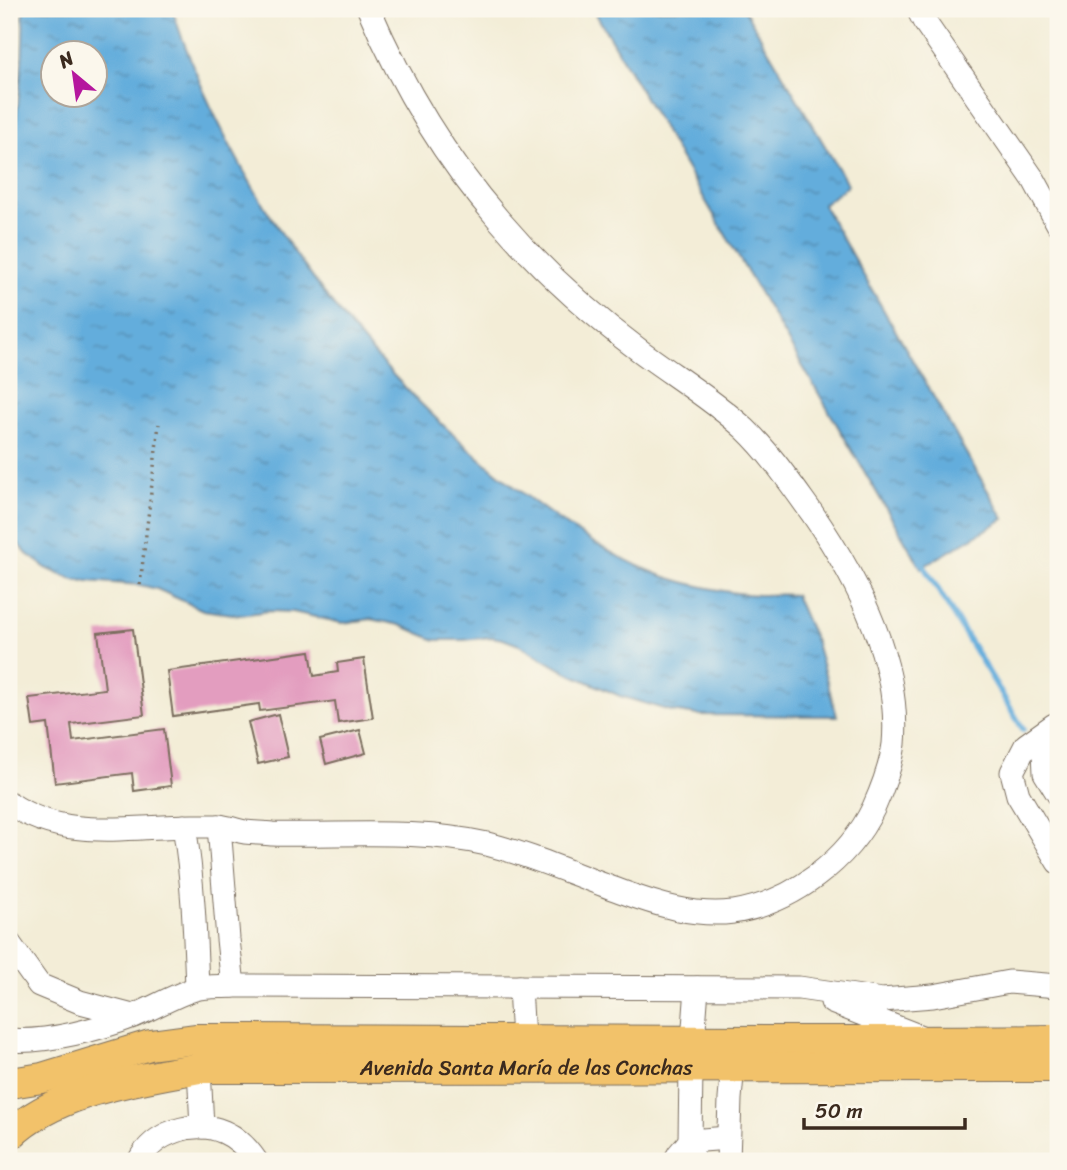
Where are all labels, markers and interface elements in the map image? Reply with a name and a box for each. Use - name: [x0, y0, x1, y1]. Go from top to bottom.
- north arrow: [38, 38, 108, 108]
- text: N: [51, 42, 80, 78]
- street label: Avenida Santa María de las Conchas: [359, 1048, 693, 1087]
- scale bar: [804, 1086, 965, 1130]
- text: 50 m: [815, 1092, 863, 1130]

